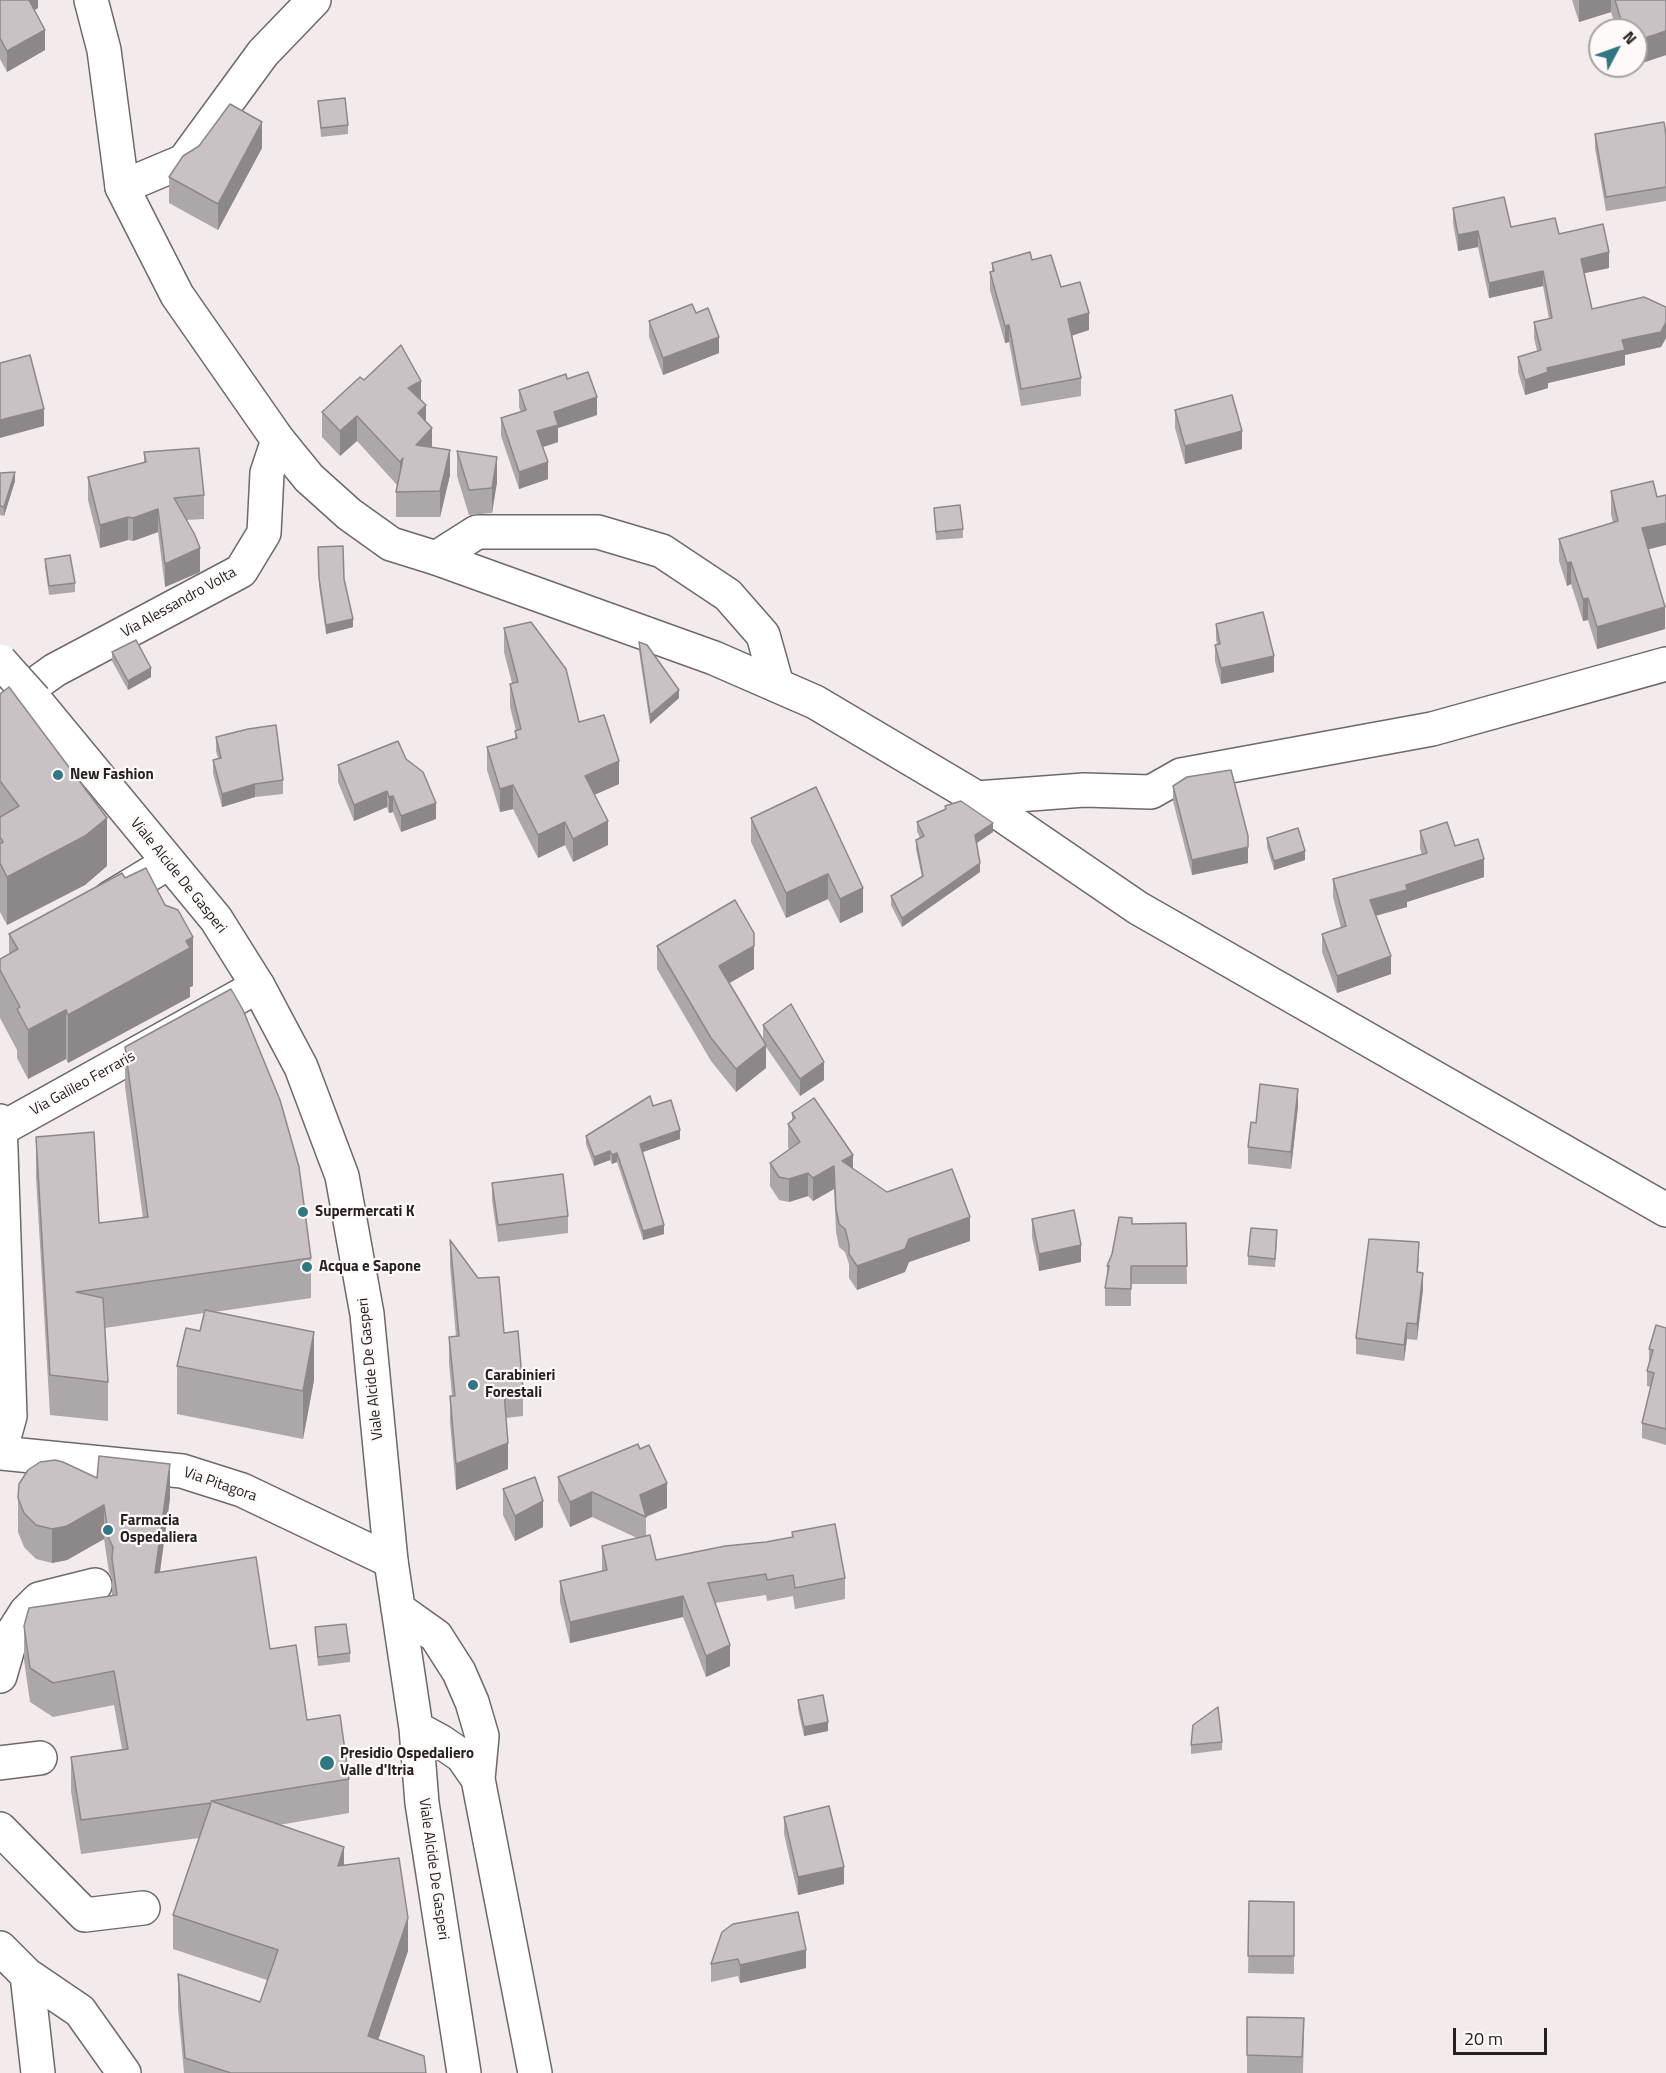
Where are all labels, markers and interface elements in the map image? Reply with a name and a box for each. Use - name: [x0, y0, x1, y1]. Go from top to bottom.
- north arrow: [1588, 18, 1648, 78]
- text: N: [1617, 25, 1643, 50]
- street label: Via Alessandro Volta: [118, 564, 240, 642]
- place label: New Fashion: [70, 766, 154, 784]
- marker: New Fashion: [51, 768, 65, 782]
- street label: Viale Alcide De Gasperi: [126, 815, 230, 937]
- street label: Via Galileo Ferraris: [27, 1048, 139, 1120]
- place label: Supermercati K: [315, 1203, 415, 1221]
- marker: Supermercati K: [296, 1205, 310, 1219]
- place label: Acqua e Sapone: [319, 1258, 421, 1276]
- marker: Acqua e Sapone: [300, 1260, 314, 1274]
- street label: Viale Alcide De Gasperi: [355, 1297, 387, 1441]
- place label: Carabinieri Forestali: [485, 1367, 555, 1402]
- marker: Carabinieri Forestali: [466, 1378, 480, 1392]
- street label: Via Pitagora: [181, 1464, 259, 1506]
- place label: Farmacia Ospedaliera: [120, 1512, 197, 1547]
- marker: Farmacia Ospedaliera: [101, 1523, 115, 1537]
- place label: Presidio Ospedaliero Valle d'Itria: [340, 1745, 474, 1780]
- marker: Presidio Ospedaliero Valle d'Itria: [318, 1754, 336, 1772]
- street label: Viale Alcide De Gasperi: [414, 1797, 452, 1941]
- scale bar: [1456, 2016, 1550, 2054]
- text: 20 m: [1464, 2025, 1503, 2052]

